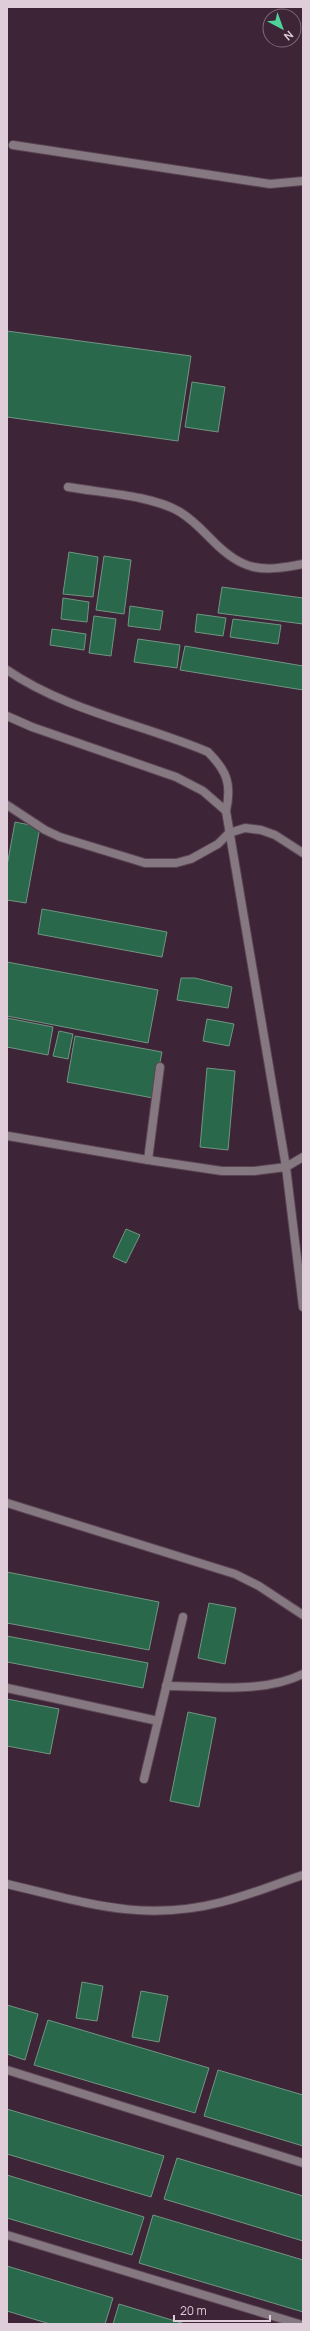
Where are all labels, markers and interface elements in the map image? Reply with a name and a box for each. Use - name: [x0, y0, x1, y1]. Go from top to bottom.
- north arrow: [262, 8, 302, 48]
- text: N: [281, 28, 297, 44]
- scale bar: [174, 2297, 270, 2323]
- text: 20 m: [180, 2302, 207, 2319]

